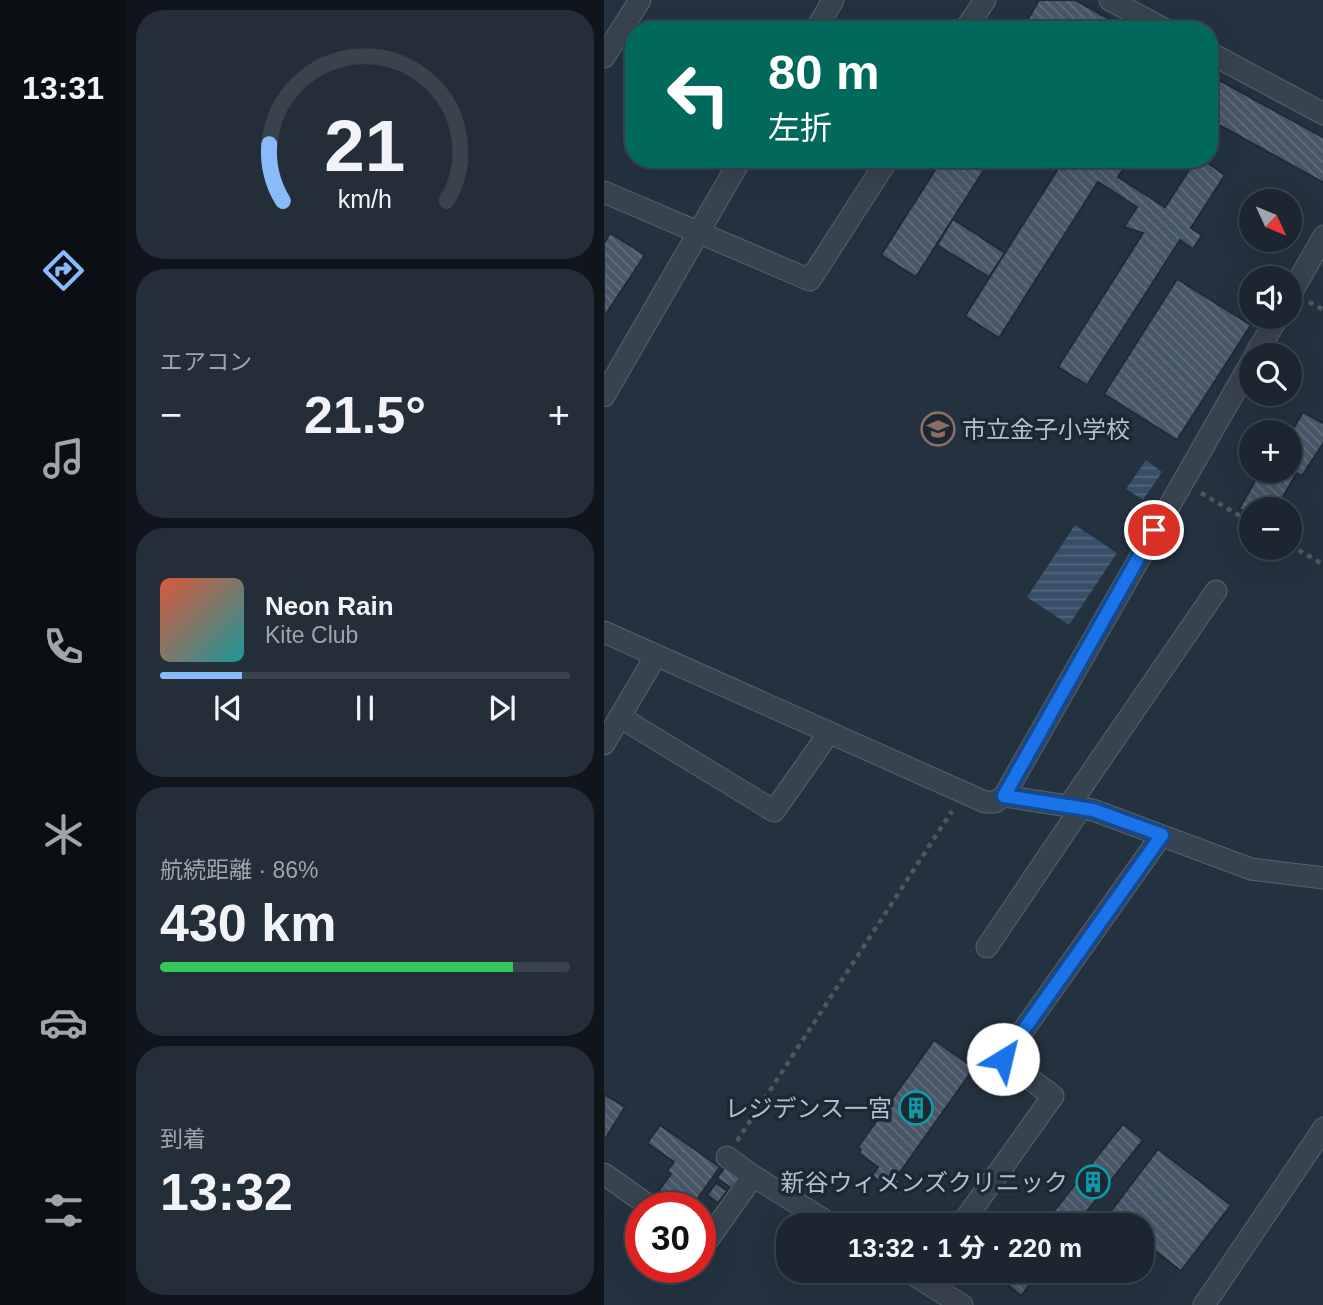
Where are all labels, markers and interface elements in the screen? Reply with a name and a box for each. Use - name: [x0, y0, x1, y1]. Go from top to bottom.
- text: 80 m: [768, 45, 880, 99]
- icon: left: [653, 49, 744, 140]
- text: 13:31: [22, 70, 104, 106]
- text: 21: [325, 105, 405, 186]
- text: 左折: [768, 110, 832, 146]
- text: km/h: [338, 184, 392, 212]
- north arrow: [1239, 189, 1302, 252]
- map controls: [1239, 189, 1302, 560]
- icon: directions: [39, 246, 88, 295]
- button: sound: [1239, 266, 1302, 329]
- button: search: [1239, 343, 1302, 406]
- text: エアコン: [160, 349, 252, 375]
- text: 21.5°: [304, 386, 426, 444]
- text: −: [160, 394, 182, 436]
- text: +: [548, 394, 570, 436]
- school or university icon: 市立金子小学校: [919, 410, 957, 448]
- place label: 市立金子小学校: [962, 416, 1130, 443]
- button: +: [1239, 420, 1302, 483]
- icon: music: [39, 434, 88, 483]
- button: −: [1239, 497, 1302, 560]
- pin: [1124, 500, 1184, 560]
- icon: arrive: [1135, 511, 1173, 549]
- text: Neon Rain: [265, 591, 394, 621]
- icon: phone: [39, 622, 88, 671]
- text: Kite Club: [265, 622, 358, 648]
- icon: previous: [209, 689, 247, 727]
- icon: pause: [346, 689, 384, 727]
- icon: next: [483, 689, 521, 727]
- icon: climate: [39, 810, 88, 859]
- text: 航続距離 · 86%: [160, 857, 318, 883]
- text: 430 km: [160, 894, 336, 952]
- icon: car: [39, 998, 88, 1047]
- position arrow: [966, 1022, 1040, 1096]
- building icon: レジデンス一宮: [897, 1089, 935, 1127]
- place label: レジデンス一宮: [724, 1095, 892, 1122]
- text: 到着: [160, 1126, 206, 1152]
- text: 13:32: [160, 1163, 293, 1221]
- building icon: 新谷ウィメンズクリニック: [1074, 1163, 1112, 1201]
- place label: 新谷ウィメンズクリニック: [780, 1169, 1068, 1196]
- icon: filters: [39, 1186, 88, 1235]
- speed limit sign: 30: [625, 1192, 716, 1283]
- text: 13:32 · 1 分 · 220 m: [848, 1233, 1082, 1263]

